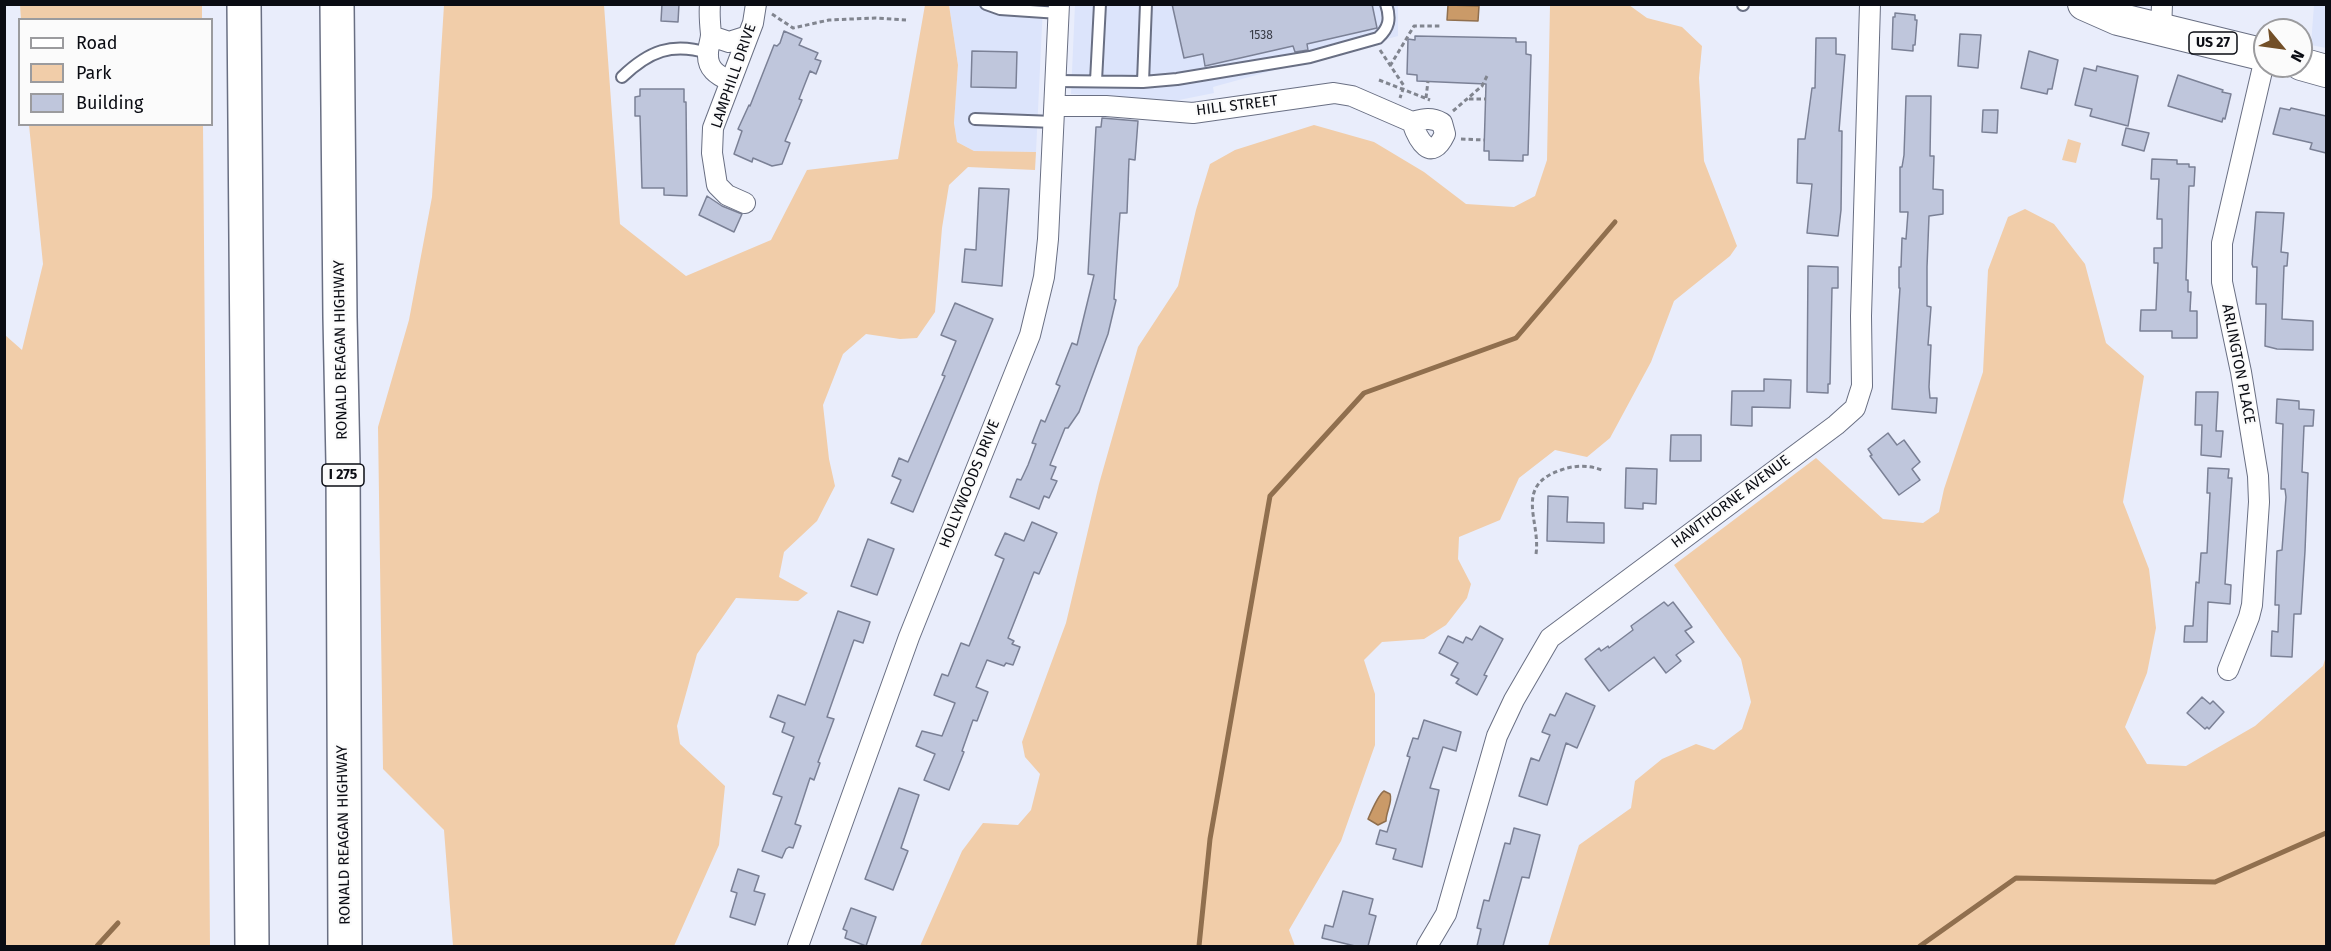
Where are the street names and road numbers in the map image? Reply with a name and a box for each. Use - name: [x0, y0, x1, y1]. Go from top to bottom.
- street label: LAMPHILL DRIVE: [708, 21, 760, 131]
- road number: US 27: [2189, 32, 2237, 54]
- street label: HILL STREET: [1195, 92, 1279, 120]
- street label: RONALD REAGAN HIGHWAY: [330, 260, 352, 440]
- street label: ARLINGTON PLACE: [2218, 302, 2258, 426]
- street label: HOLLYWOODS DRIVE: [936, 417, 1004, 551]
- street label: HAWTHORNE AVENUE: [1668, 452, 1794, 552]
- road number: I 275: [322, 464, 364, 486]
- street label: RONALD REAGAN HIGHWAY: [333, 745, 355, 925]

